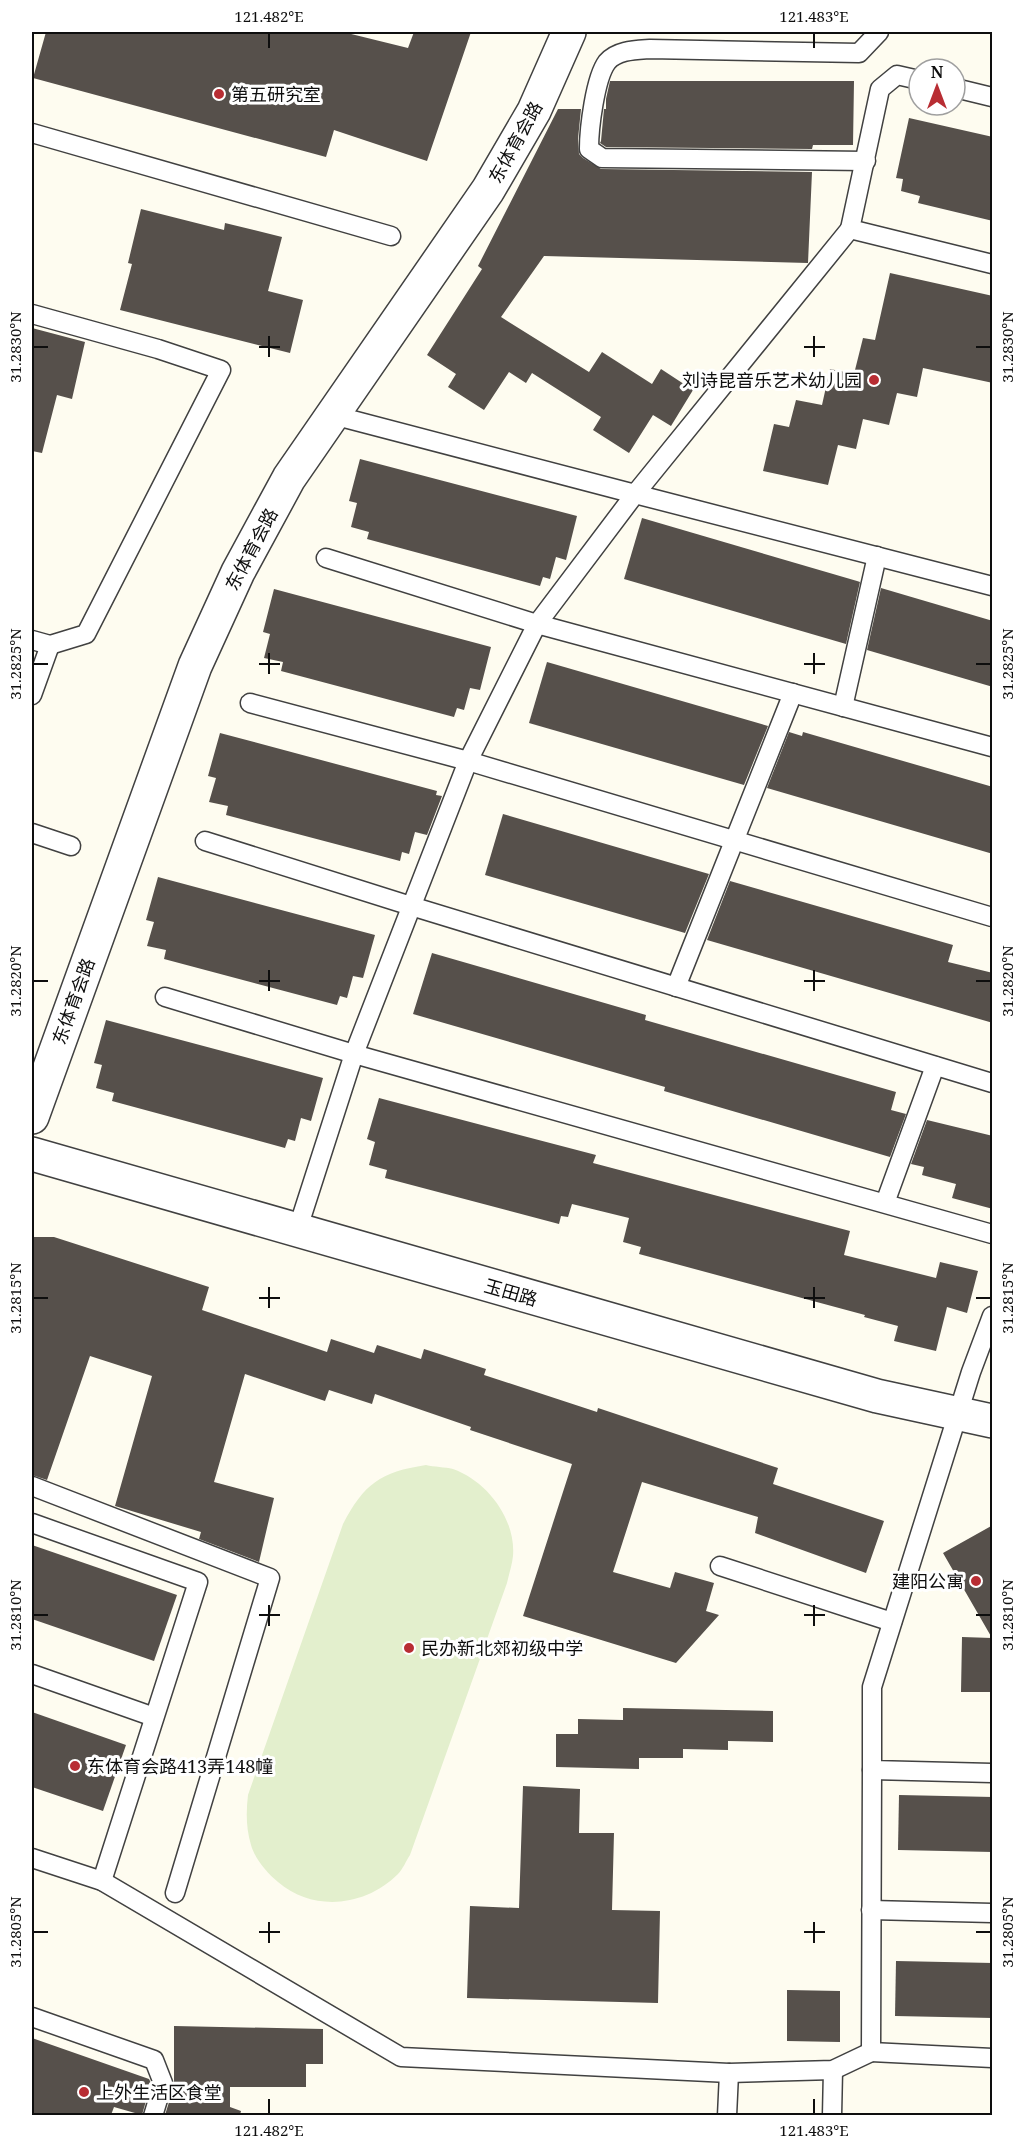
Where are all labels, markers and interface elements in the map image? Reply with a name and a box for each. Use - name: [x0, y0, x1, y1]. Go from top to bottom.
- text: 121.482°E: [234, 6, 304, 26]
- text: 121.483°E: [779, 6, 849, 26]
- north arrow: [907, 57, 967, 117]
- text: N: [931, 61, 944, 83]
- place label: 第五研究室: [231, 82, 321, 106]
- marker: 第五研究室: [212, 87, 226, 101]
- street label: 东体育会路: [483, 97, 547, 187]
- text: 31.2830°N: [5, 311, 25, 383]
- text: 31.2830°N: [997, 311, 1017, 383]
- place label: 刘诗昆音乐艺术幼儿园: [682, 368, 862, 392]
- marker: 刘诗昆音乐艺术幼儿园: [867, 373, 881, 387]
- street label: 东体育会路: [219, 504, 283, 594]
- text: 31.2825°N: [5, 628, 25, 700]
- text: 31.2825°N: [997, 628, 1017, 700]
- text: 31.2820°N: [5, 945, 25, 1017]
- text: 31.2820°N: [997, 945, 1017, 1017]
- street label: 东体育会路: [46, 955, 100, 1047]
- text: 31.2815°N: [5, 1262, 25, 1334]
- text: 31.2815°N: [997, 1262, 1017, 1334]
- street label: 玉田路: [482, 1273, 540, 1311]
- place label: 建阳公寓: [892, 1569, 964, 1593]
- marker: 建阳公寓: [969, 1574, 983, 1588]
- text: 31.2810°N: [5, 1579, 25, 1651]
- text: 31.2810°N: [997, 1579, 1017, 1651]
- place label: 民办新北郊初级中学: [421, 1636, 583, 1660]
- marker: 民办新北郊初级中学: [402, 1641, 416, 1655]
- place label: 东体育会路413弄148幢: [87, 1754, 273, 1778]
- marker: 东体育会路413弄148幢: [68, 1759, 82, 1773]
- text: 31.2805°N: [5, 1896, 25, 1968]
- text: 31.2805°N: [997, 1896, 1017, 1968]
- place label: 上外生活区食堂: [96, 2080, 222, 2104]
- marker: 上外生活区食堂: [77, 2085, 91, 2099]
- text: 121.482°E: [234, 2120, 304, 2140]
- text: 121.483°E: [779, 2120, 849, 2140]

